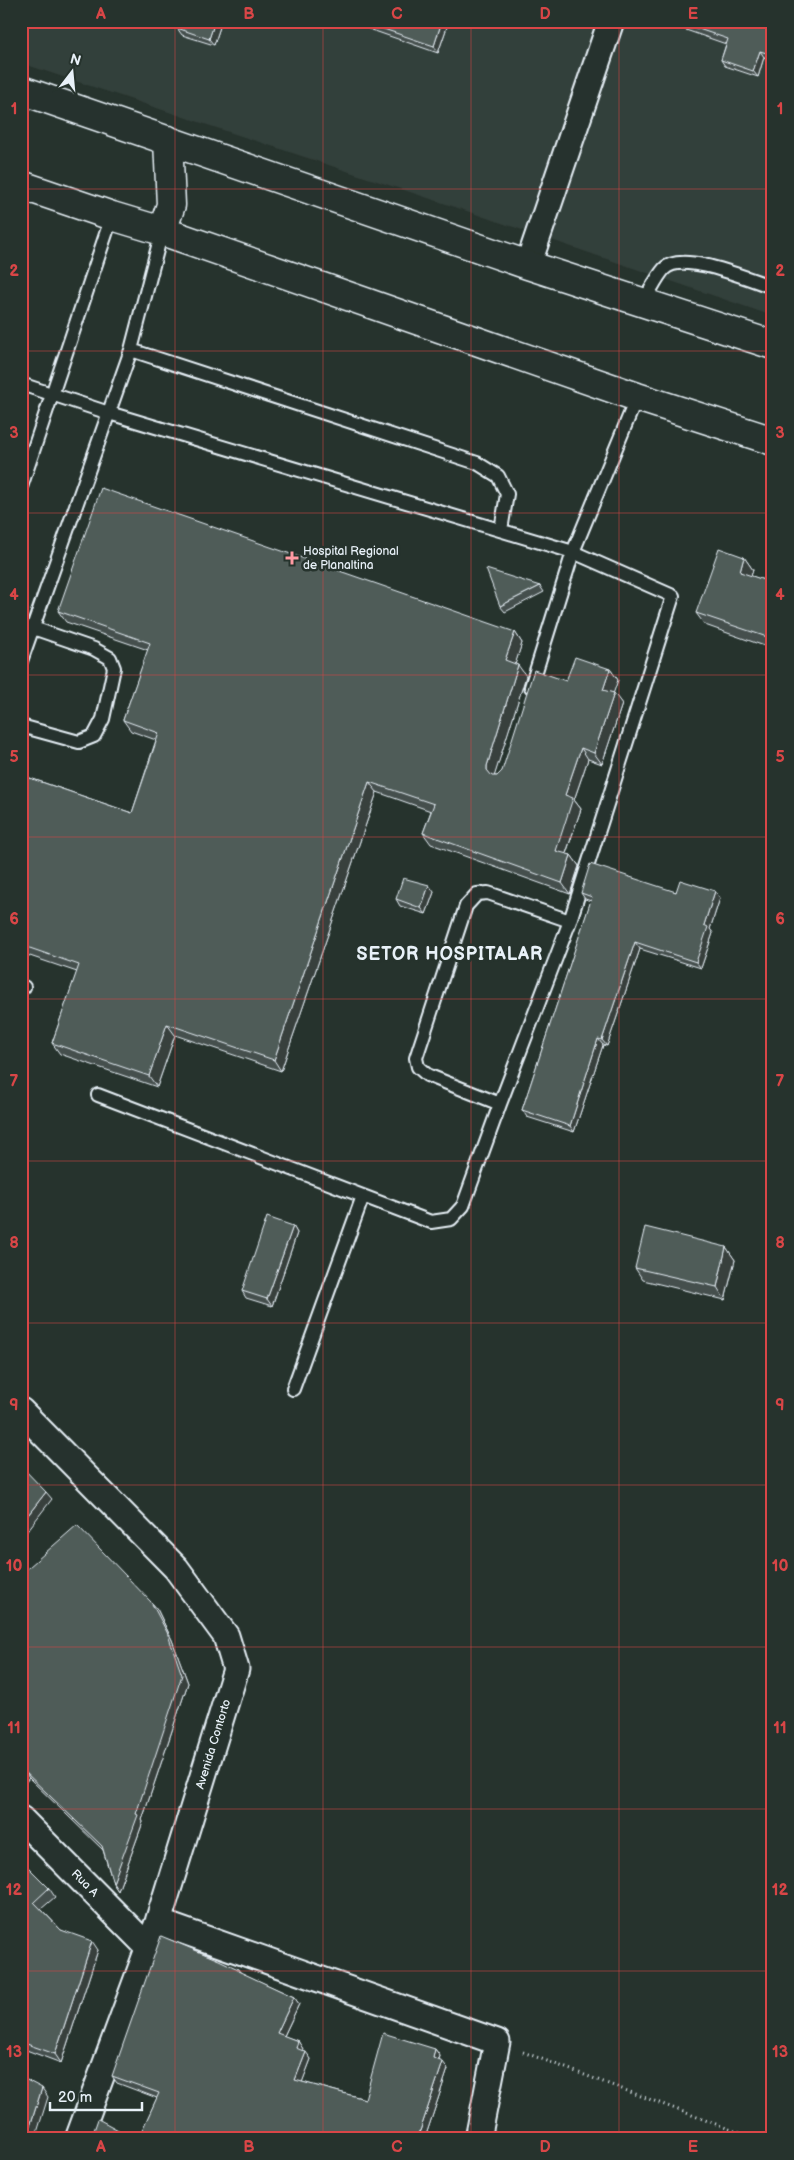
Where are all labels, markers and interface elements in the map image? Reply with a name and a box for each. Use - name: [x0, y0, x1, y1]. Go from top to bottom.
- text: A: [95, 5, 106, 24]
- text: B: [243, 5, 255, 24]
- text: C: [391, 5, 403, 24]
- text: D: [539, 5, 551, 24]
- text: E: [688, 5, 698, 24]
- north arrow: [48, 48, 98, 98]
- text: N: [68, 50, 83, 70]
- text: 1: [11, 100, 17, 119]
- text: 1: [777, 100, 783, 119]
- text: 2: [9, 262, 19, 281]
- text: 2: [775, 262, 785, 281]
- text: 3: [9, 424, 19, 443]
- text: 3: [775, 424, 785, 443]
- place label: Hospital Regional de Planaltina: [303, 544, 399, 573]
- marker: Hospital Regional de Planaltina: [285, 551, 299, 565]
- text: 4: [9, 586, 19, 605]
- text: 4: [775, 586, 785, 605]
- text: 5: [9, 748, 19, 767]
- text: 5: [775, 748, 785, 767]
- text: 6: [9, 910, 19, 929]
- text: 6: [775, 910, 785, 929]
- district label: SETOR HOSPITALAR: [357, 944, 543, 965]
- text: 7: [10, 1072, 19, 1091]
- text: 7: [776, 1072, 785, 1091]
- text: 8: [9, 1234, 19, 1253]
- text: 8: [775, 1234, 785, 1253]
- text: 9: [9, 1396, 19, 1415]
- text: 9: [775, 1396, 785, 1415]
- text: 10: [6, 1557, 22, 1576]
- text: 10: [772, 1557, 788, 1576]
- street label: Avenida Contorto: [193, 1697, 234, 1791]
- text: 11: [7, 1719, 21, 1738]
- text: 11: [773, 1719, 787, 1738]
- street label: Rua A: [68, 1867, 102, 1901]
- text: 12: [6, 1881, 23, 1900]
- text: 12: [772, 1881, 789, 1900]
- text: 13: [6, 2043, 22, 2062]
- text: 13: [772, 2043, 788, 2062]
- scale bar: [50, 2080, 142, 2112]
- text: 20 m: [58, 2088, 92, 2107]
- text: A: [95, 2138, 106, 2157]
- text: B: [243, 2138, 255, 2157]
- text: C: [391, 2138, 403, 2157]
- text: D: [539, 2138, 551, 2157]
- text: E: [688, 2138, 698, 2157]

